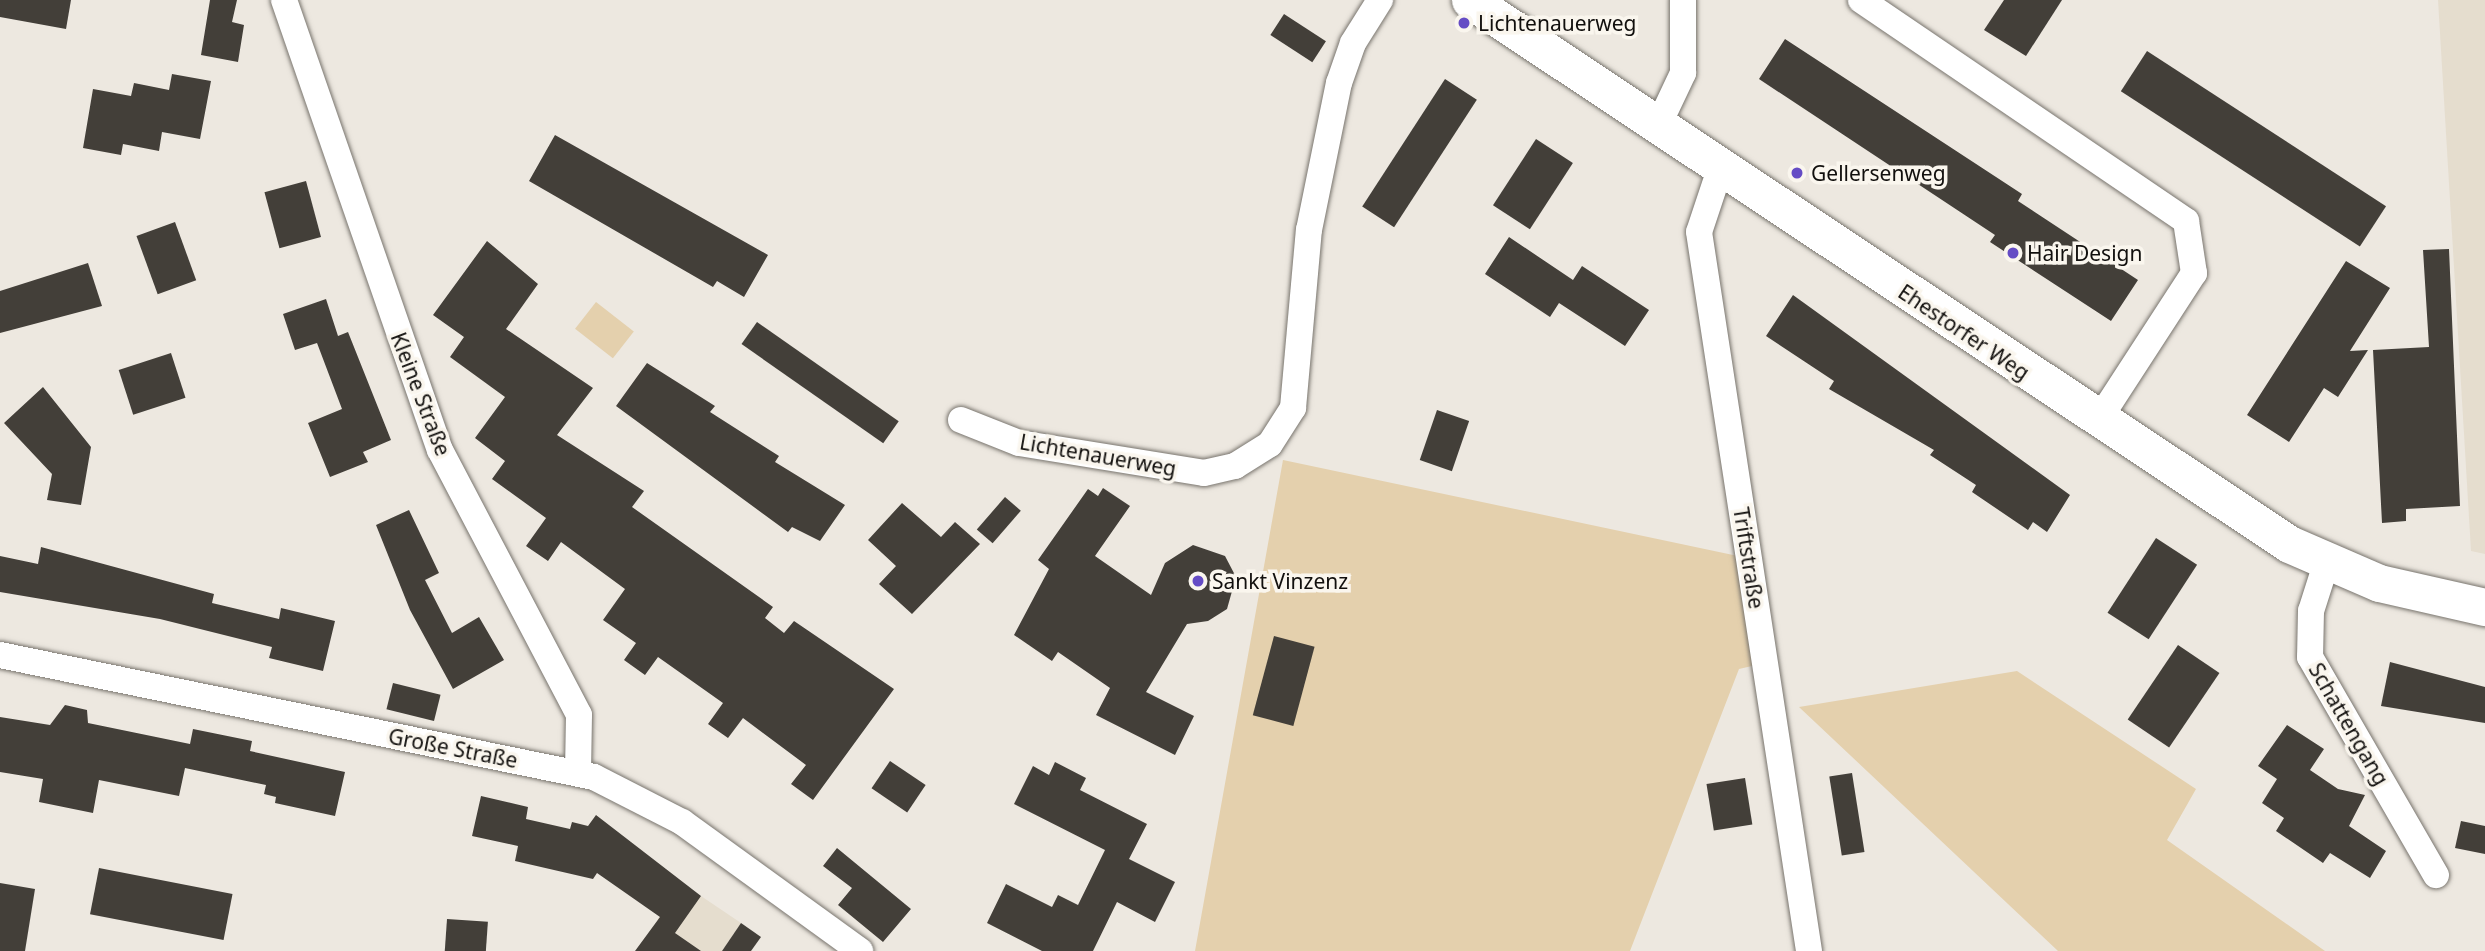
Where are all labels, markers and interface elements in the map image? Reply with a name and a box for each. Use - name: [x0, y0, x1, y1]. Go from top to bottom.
- place label: Lichtenauerweg: [1478, 10, 1636, 36]
- marker: Lichtenauerweg: [1456, 15, 1472, 31]
- place label: Gellersenweg: [1811, 160, 1946, 186]
- marker: Gellersenweg: [1789, 165, 1805, 181]
- place label: Hair Design: [2027, 240, 2142, 266]
- marker: Hair Design: [2005, 245, 2021, 261]
- street label: Ehestorfer Weg: [1894, 279, 2034, 385]
- street label: Kleine Straße: [386, 329, 456, 459]
- street label: Lichtenauerweg: [1018, 429, 1178, 481]
- street label: Triftstraße: [1729, 506, 1769, 610]
- place label: Sankt Vinzenz: [1212, 568, 1348, 594]
- marker: Sankt Vinzenz: [1190, 573, 1206, 589]
- street label: Schattengang: [2304, 658, 2394, 790]
- street label: Große Straße: [386, 723, 520, 773]

